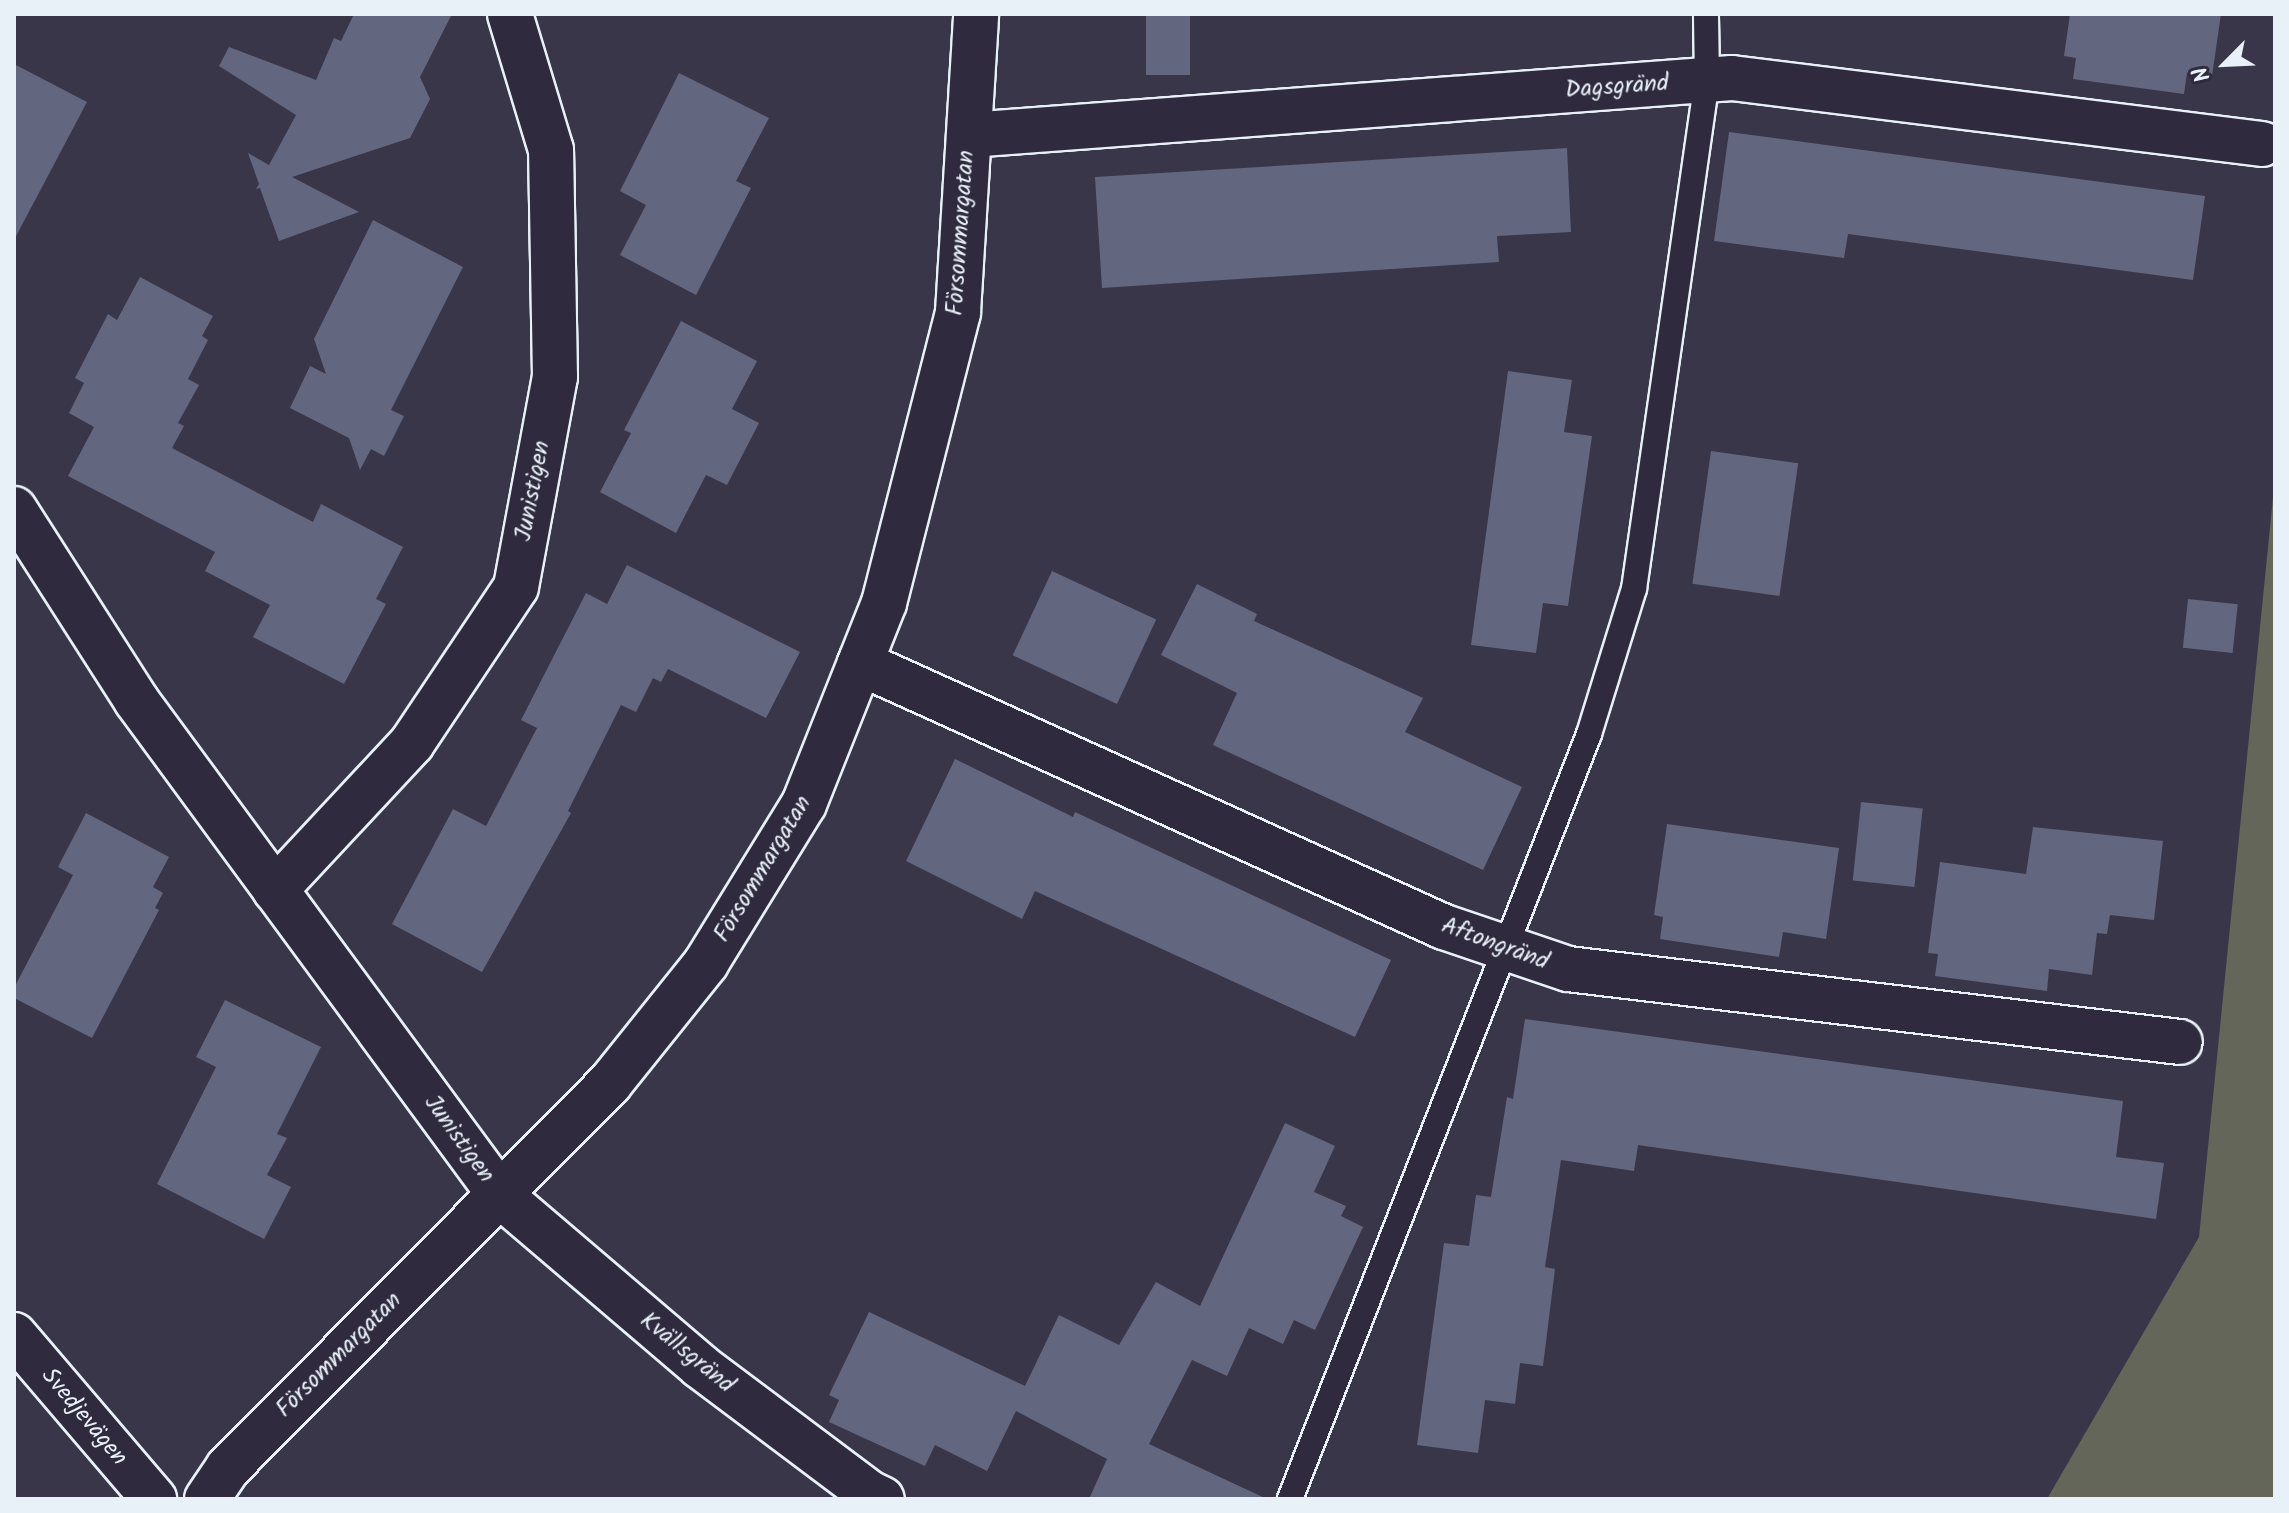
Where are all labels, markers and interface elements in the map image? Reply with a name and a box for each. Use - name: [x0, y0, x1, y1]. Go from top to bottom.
- north arrow: [2185, 24, 2265, 104]
- text: N: [2184, 61, 2221, 87]
- street label: Dagsgränd: [1564, 69, 1670, 105]
- street label: Försommargatan: [941, 149, 981, 317]
- street label: Junistigen: [509, 438, 557, 544]
- street label: Försommargatan: [708, 791, 818, 947]
- street label: Aftongränd: [1437, 911, 1553, 977]
- street label: Junistigen: [418, 1089, 500, 1189]
- street label: Försommargatan: [270, 1286, 408, 1424]
- street label: Kvällsgränd: [634, 1306, 740, 1400]
- street label: Svedjevägen: [35, 1362, 133, 1472]

